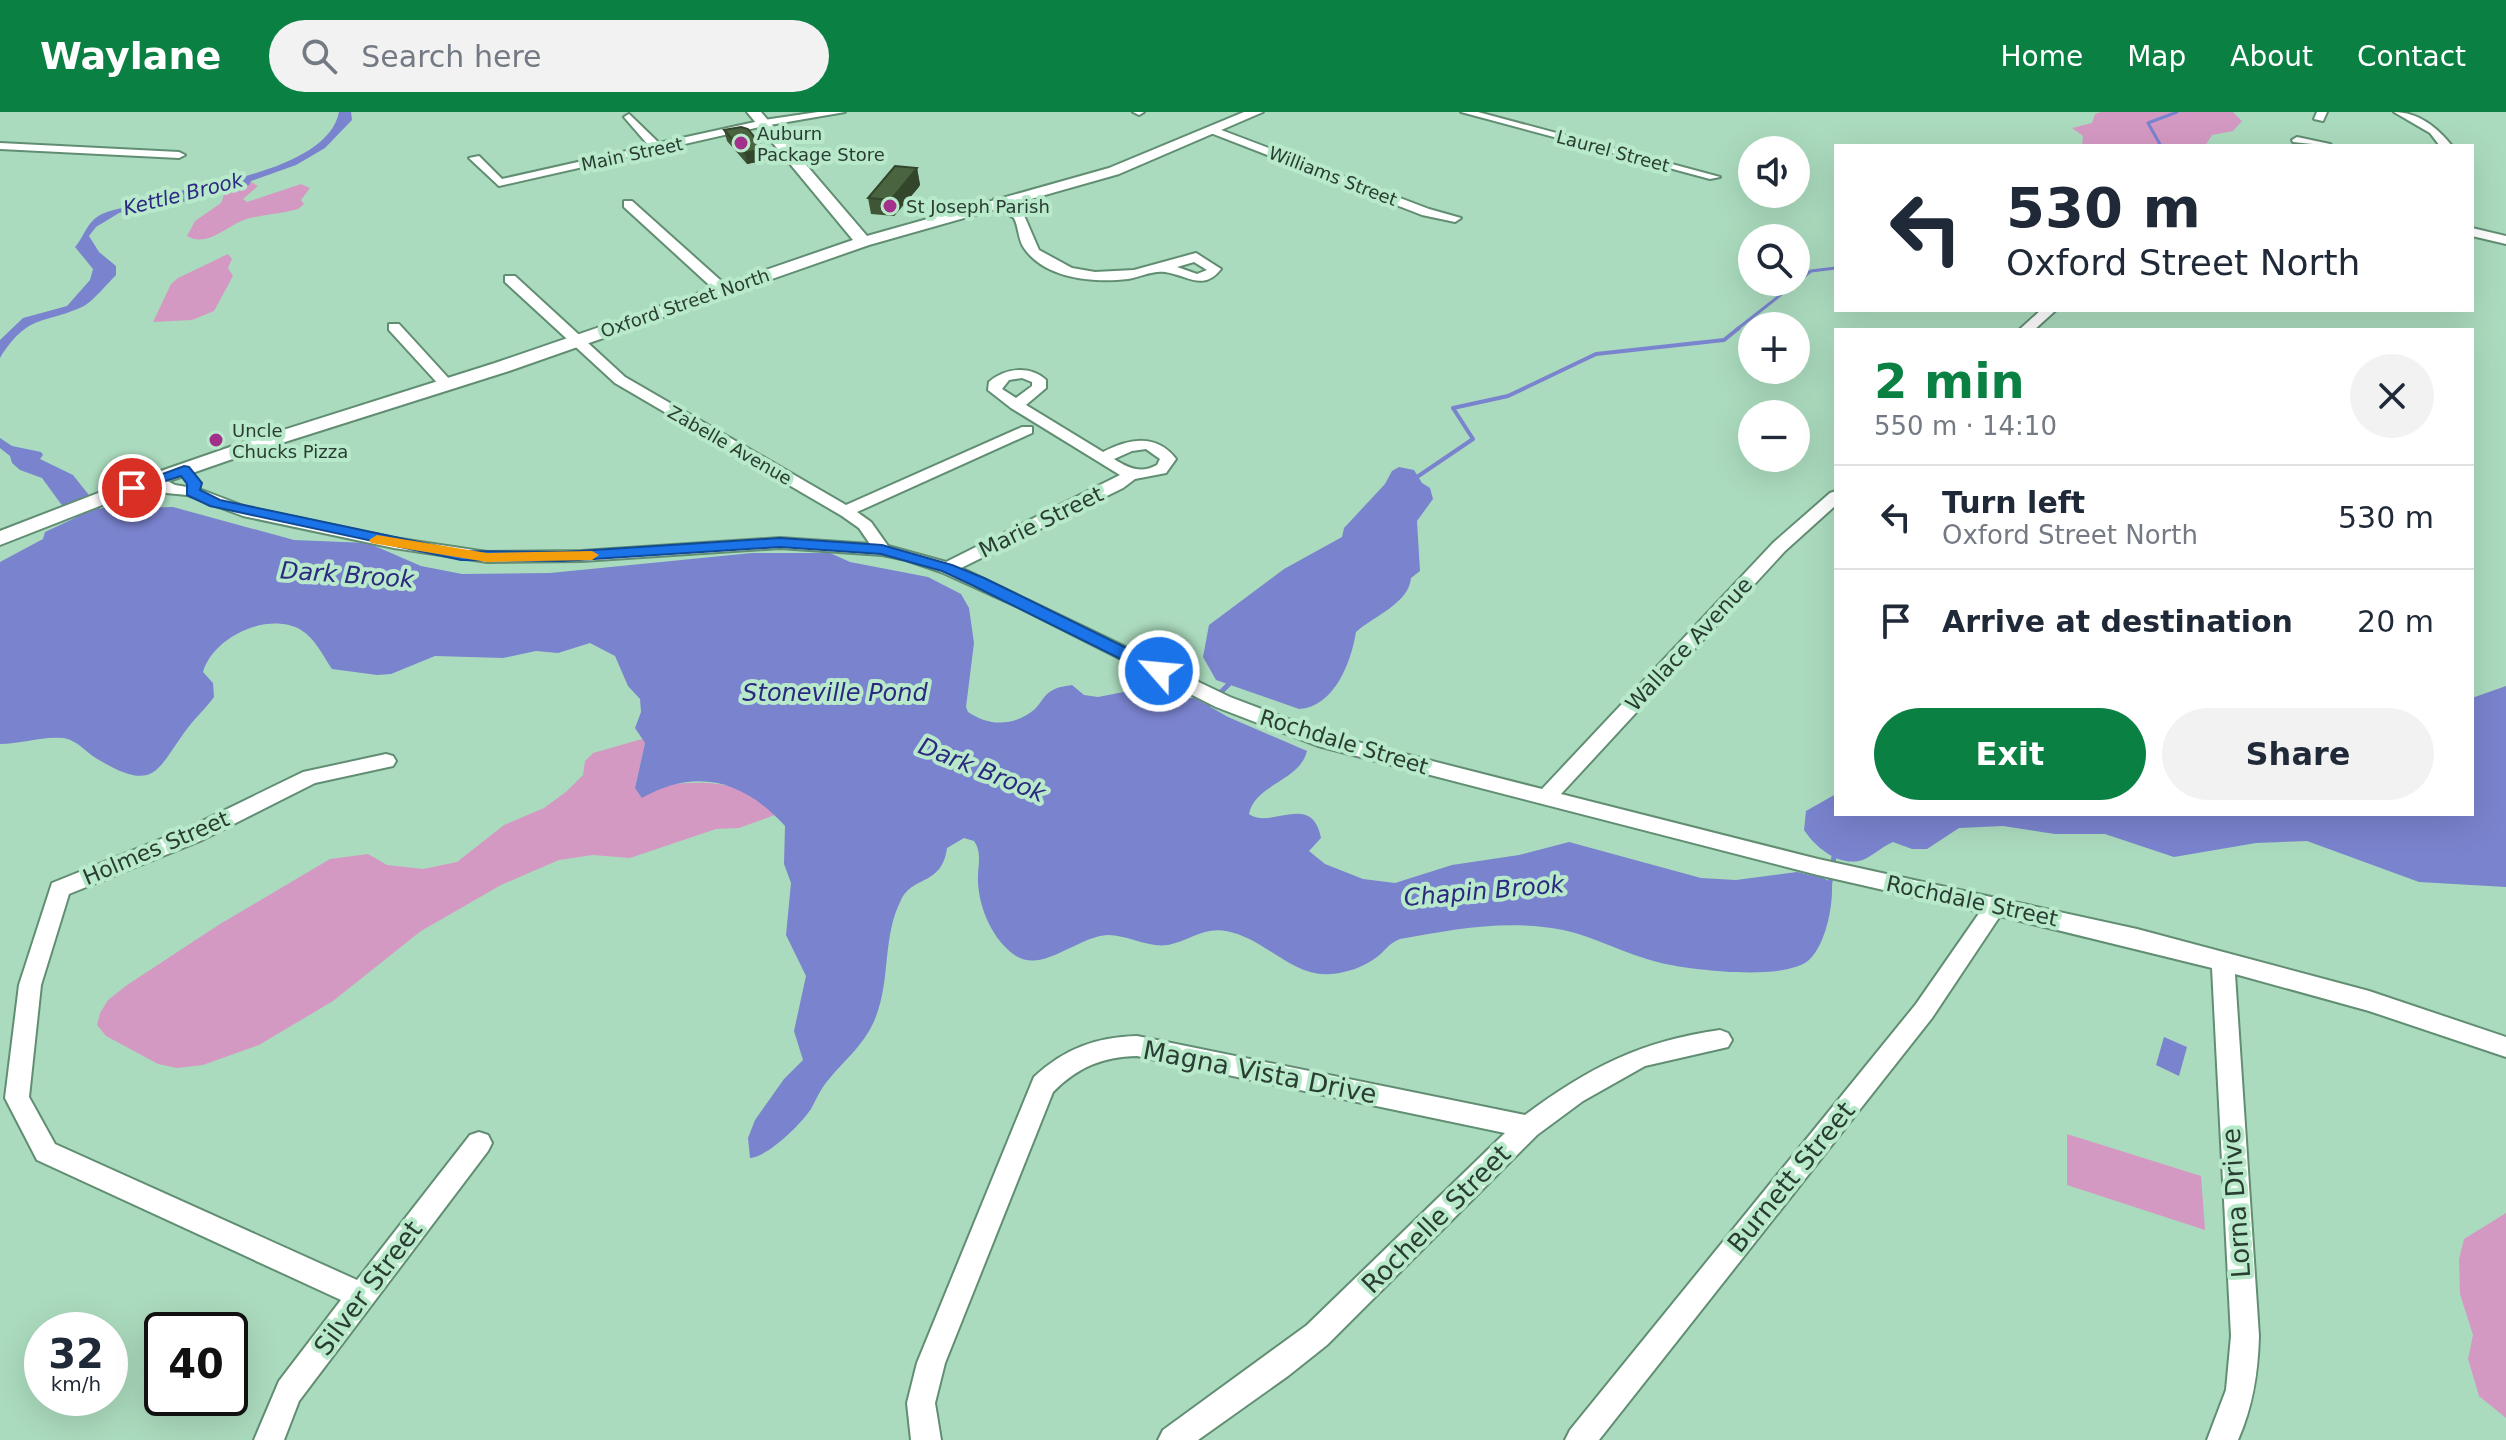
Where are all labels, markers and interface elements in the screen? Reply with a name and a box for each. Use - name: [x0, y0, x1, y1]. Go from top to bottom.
- search box: [269, 20, 829, 92]
- text: Waylane: [40, 34, 221, 78]
- icon: search: [297, 34, 341, 78]
- text: Search here: [361, 39, 542, 74]
- text: Home: [2000, 40, 2083, 73]
- text: Map: [2127, 40, 2186, 73]
- text: About: [2230, 40, 2313, 73]
- text: Contact: [2357, 40, 2466, 73]
- place label: Auburn Package Store: [757, 123, 885, 165]
- street label: Laurel Street: [1554, 126, 1672, 176]
- street label: Main Street: [579, 133, 685, 175]
- marker: Auburn Package Store: [732, 134, 750, 152]
- map controls: [1738, 136, 1810, 472]
- button: sound: [1738, 136, 1810, 208]
- street label: Williams Street: [1266, 142, 1400, 210]
- water label: Kettle Brook: [121, 167, 247, 220]
- text: 530 m: [2006, 175, 2201, 240]
- icon: left: [1874, 176, 1978, 280]
- place label: St Joseph Parish: [906, 196, 1050, 217]
- marker: St Joseph Parish: [881, 197, 899, 215]
- button: search: [1738, 224, 1810, 296]
- text: Oxford Street North: [2006, 242, 2360, 283]
- street label: Oxford Street North: [598, 264, 772, 342]
- button: +: [1738, 312, 1810, 384]
- text: 2 min: [1874, 353, 2025, 409]
- button: close: [2350, 354, 2434, 438]
- button: −: [1738, 400, 1810, 472]
- street label: Zabelle Avenue: [664, 401, 796, 489]
- text: 550 m · 14:10: [1874, 411, 2057, 441]
- place label: Uncle Chucks Pizza: [232, 420, 348, 462]
- marker: Uncle Chucks Pizza: [207, 431, 225, 449]
- pin: [98, 454, 166, 522]
- icon: arrive: [110, 466, 154, 510]
- street label: Marie Street: [975, 481, 1107, 563]
- text: Turn left: [1942, 485, 2085, 520]
- icon: left: [1874, 495, 1918, 539]
- text: 530 m: [2338, 500, 2434, 535]
- text: Oxford Street North: [1942, 520, 2198, 550]
- water label: Dark Brook: [279, 556, 416, 594]
- street label: Wallace Avenue: [1621, 572, 1757, 716]
- icon: arrive: [1874, 599, 1918, 643]
- text: Arrive at destination: [1942, 604, 2293, 639]
- text: 20 m: [2357, 604, 2434, 639]
- position arrow: [1117, 629, 1201, 713]
- water label: Stoneville Pond: [742, 679, 929, 707]
- street label: Rochdale Street: [1257, 705, 1432, 780]
- button: Exit: [1874, 708, 2146, 800]
- button: Share: [2162, 708, 2434, 800]
- water label: Dark Brook: [915, 732, 1050, 809]
- street label: Holmes Street: [79, 806, 233, 890]
- water label: Chapin Brook: [1403, 870, 1567, 912]
- street label: Rochdale Street: [1884, 871, 2060, 931]
- street label: Magna Vista Drive: [1141, 1035, 1379, 1109]
- street label: Burnett Street: [1721, 1096, 1861, 1258]
- street label: Lorna Drive: [2216, 1127, 2256, 1279]
- street label: Rochelle Street: [1356, 1139, 1516, 1299]
- street label: Silver Street: [308, 1215, 428, 1361]
- speed limit sign: 40: [144, 1312, 248, 1416]
- text: 32: [48, 1331, 104, 1377]
- text: km/h: [51, 1372, 101, 1396]

